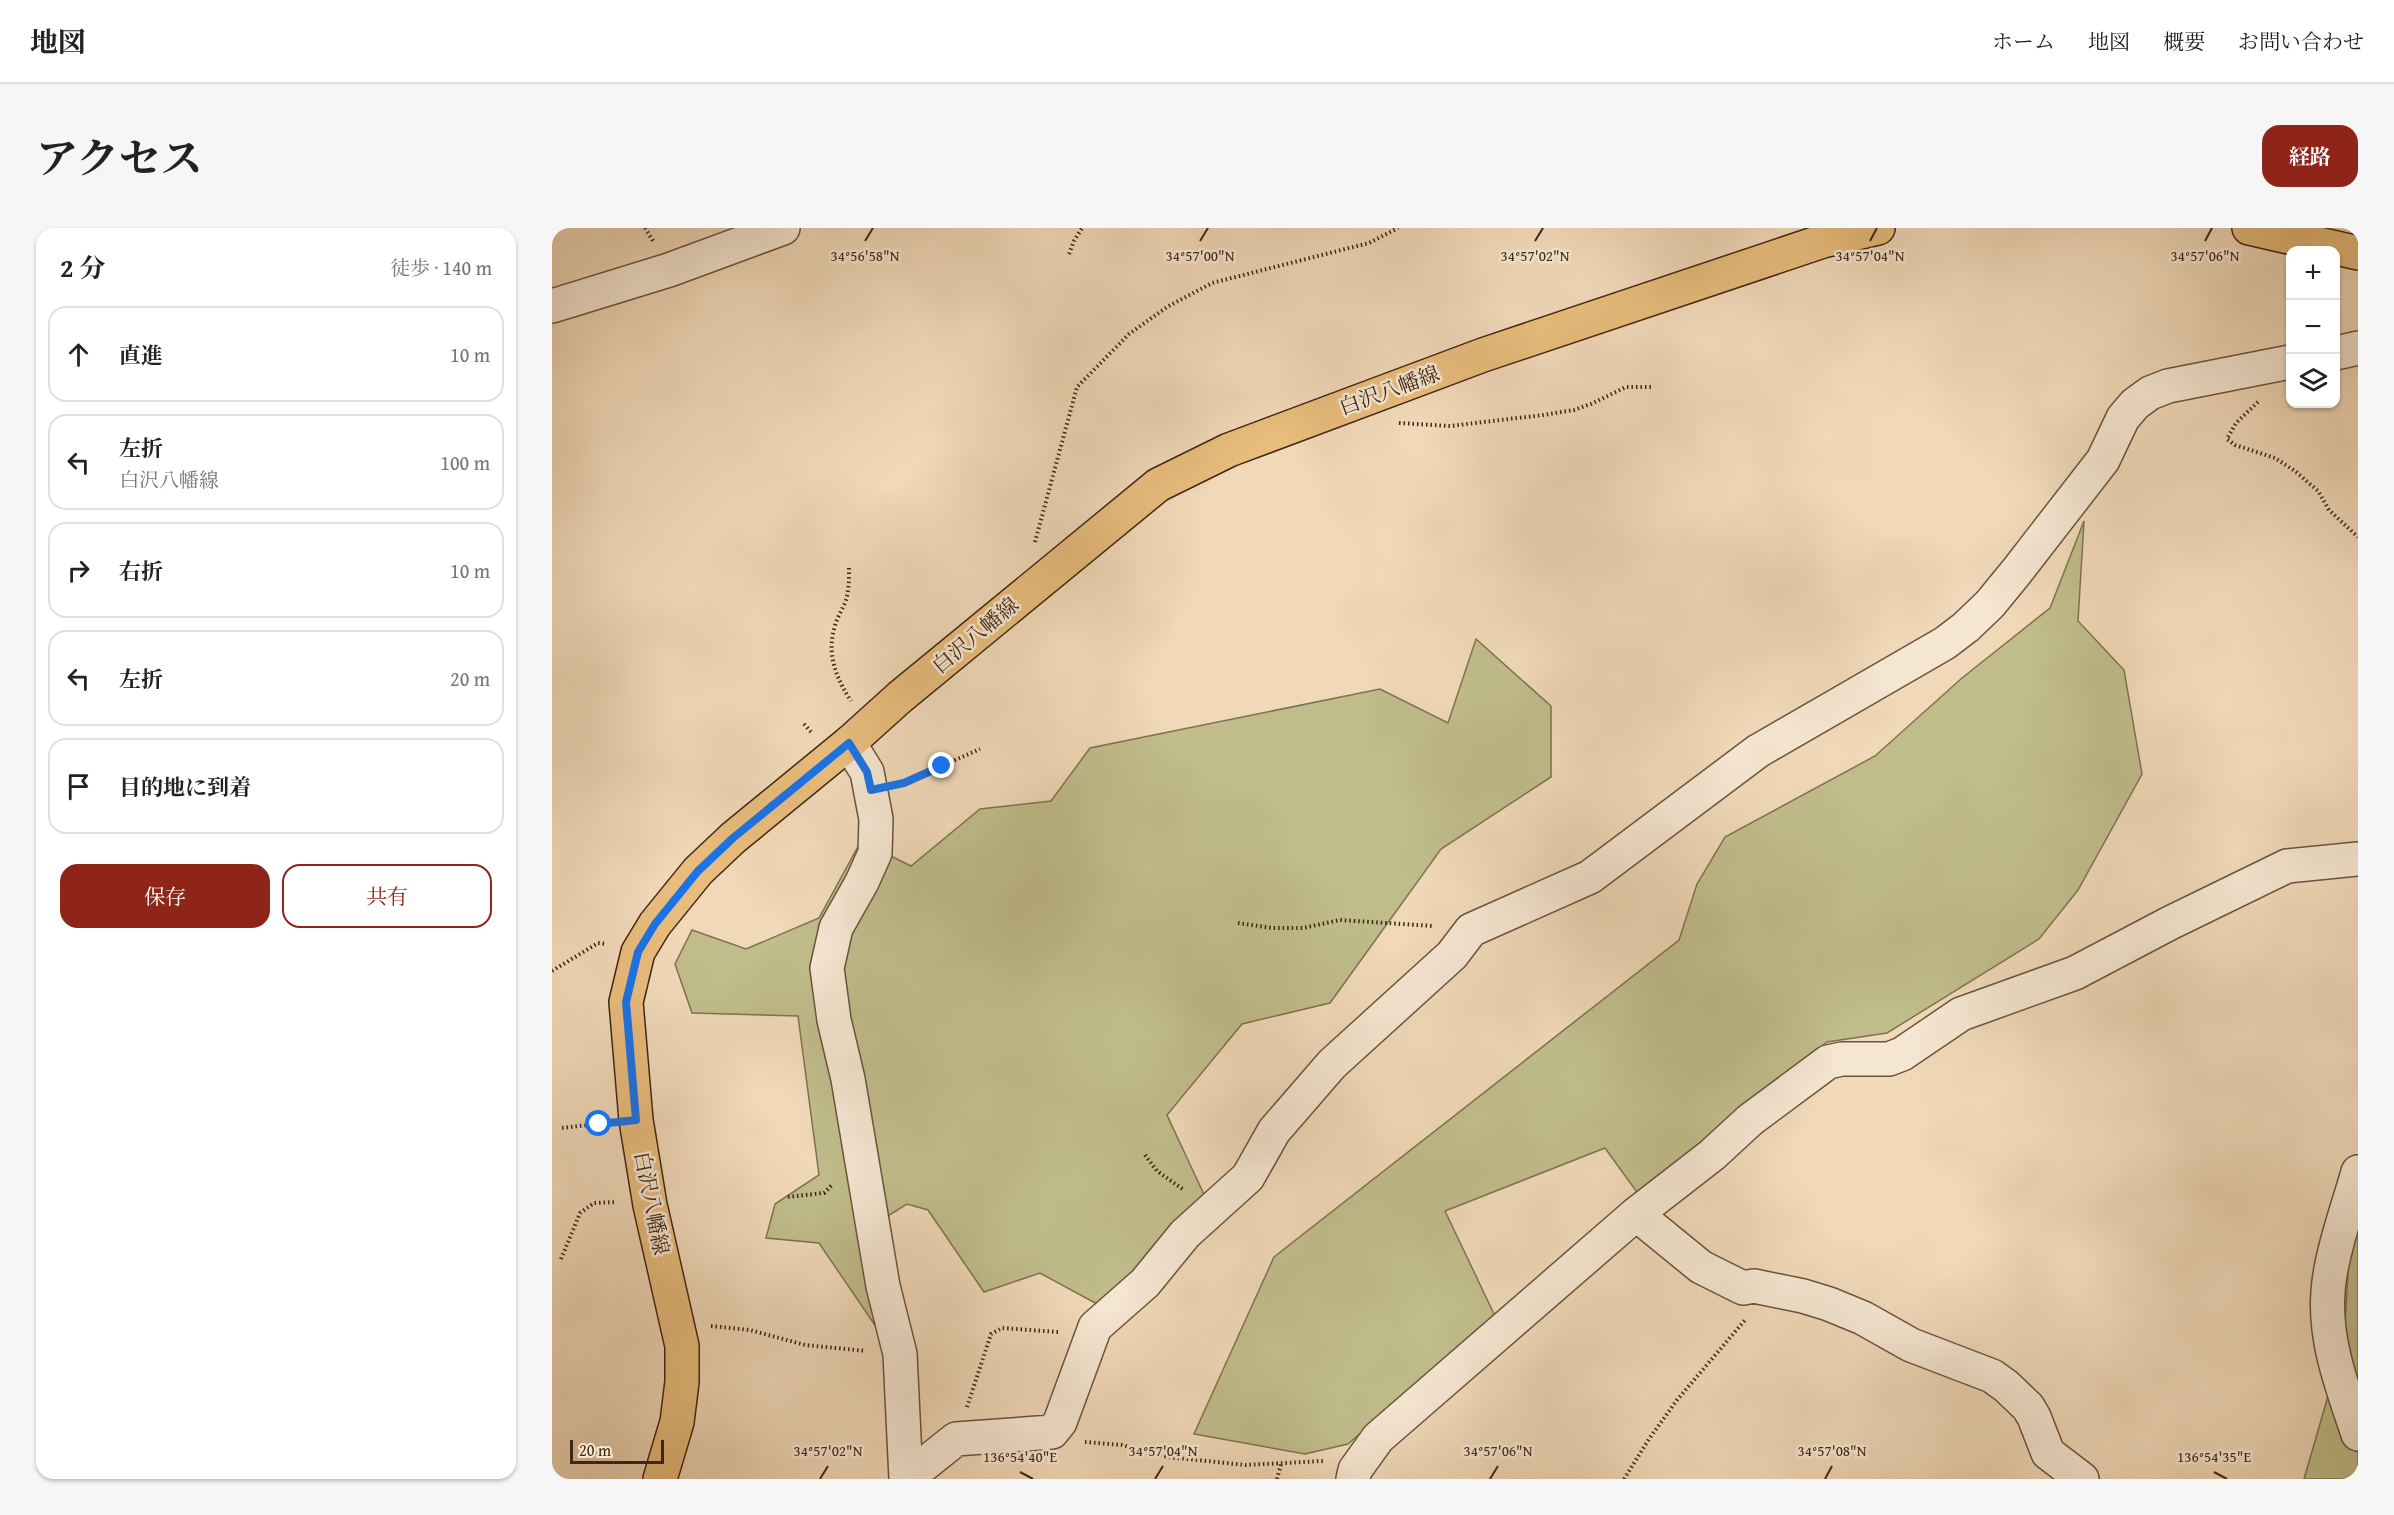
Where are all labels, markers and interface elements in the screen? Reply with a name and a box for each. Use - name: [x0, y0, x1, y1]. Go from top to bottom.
- text: 地図: [30, 21, 86, 62]
- text: ホーム: [1992, 26, 2055, 57]
- text: 地図: [2088, 26, 2130, 57]
- text: 概要: [2163, 26, 2205, 57]
- text: お問い合わせ: [2238, 26, 2364, 57]
- button: 経路: [2262, 125, 2358, 187]
- text: アクセス: [36, 127, 203, 188]
- text: 34°56'58"N: [831, 245, 900, 266]
- text: 34°57'00"N: [1166, 245, 1235, 266]
- text: 34°57'02"N: [1501, 245, 1570, 266]
- text: 34°57'04"N: [1836, 245, 1905, 266]
- text: 34°57'06"N: [2171, 245, 2240, 266]
- map controls: [2286, 246, 2340, 408]
- button: +: [2286, 246, 2340, 300]
- text: 2 分: [60, 248, 105, 287]
- text: 徒歩 · 140 m: [390, 253, 492, 282]
- button: −: [2286, 300, 2340, 354]
- icon: ahead: [62, 338, 95, 371]
- text: 直進: [119, 339, 163, 371]
- text: 10 m: [450, 340, 490, 369]
- button: layers: [2286, 354, 2340, 408]
- street label: 白沢八幡線: [1334, 357, 1444, 423]
- text: 左折: [119, 432, 163, 464]
- icon: left: [62, 446, 95, 479]
- text: 100 m: [440, 448, 490, 477]
- text: 白沢八幡線: [119, 465, 219, 494]
- icon: right: [62, 554, 95, 587]
- text: 右折: [119, 555, 163, 587]
- text: 10 m: [450, 556, 490, 585]
- street label: 白沢八幡線: [925, 589, 1025, 681]
- icon: left: [62, 662, 95, 695]
- text: 左折: [119, 663, 163, 695]
- text: 20 m: [450, 664, 490, 693]
- route end: [928, 752, 954, 778]
- icon: arrive: [62, 770, 95, 803]
- text: 目的地に到着: [119, 771, 251, 803]
- button: 保存: [60, 864, 270, 928]
- button: 共有: [282, 864, 492, 928]
- route start: [585, 1110, 611, 1136]
- street label: 白沢八幡線: [627, 1149, 677, 1257]
- scale bar: [570, 1437, 664, 1464]
- text: 20 m: [579, 1438, 611, 1462]
- text: 34°57'02"N: [794, 1440, 863, 1461]
- text: 34°57'04"N: [1129, 1440, 1198, 1461]
- text: 34°57'06"N: [1464, 1440, 1533, 1461]
- text: 34°57'08"N: [1798, 1440, 1867, 1461]
- text: 136°54'40"E: [983, 1446, 1057, 1467]
- text: 136°54'35"E: [2177, 1446, 2251, 1467]

